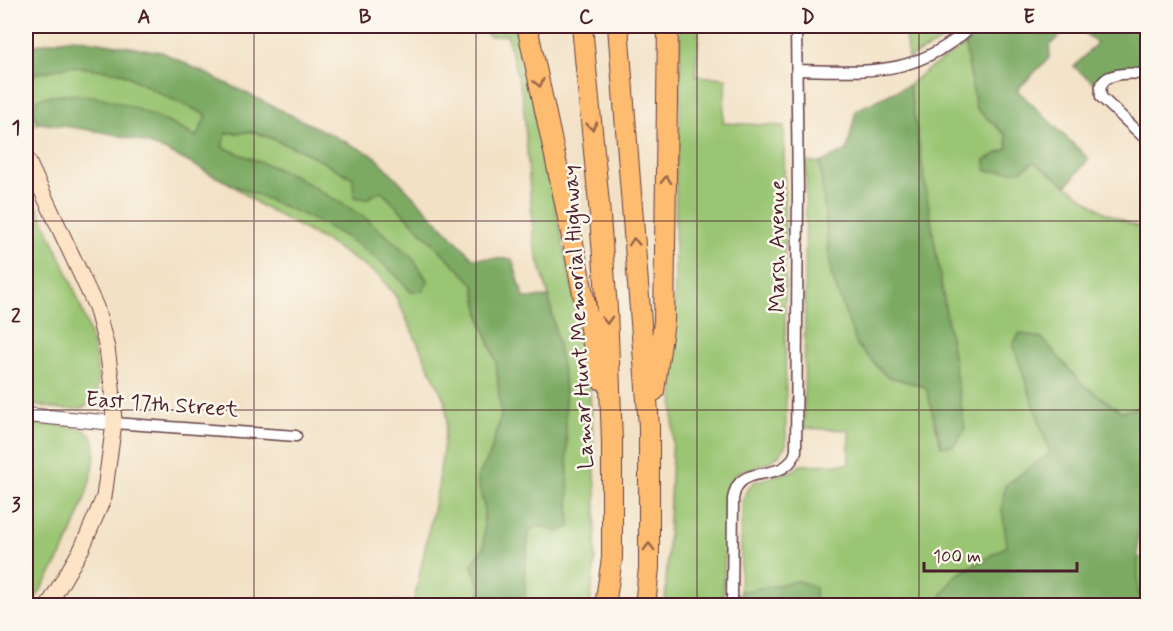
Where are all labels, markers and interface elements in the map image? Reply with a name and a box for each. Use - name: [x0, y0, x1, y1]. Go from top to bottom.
- text: A: [137, 4, 151, 31]
- text: B: [359, 4, 372, 31]
- text: C: [579, 4, 594, 31]
- text: D: [801, 4, 815, 31]
- text: E: [1023, 4, 1035, 31]
- one-way arrow: [532, 77, 545, 87]
- text: 1: [12, 115, 20, 142]
- one-way arrow: [585, 121, 598, 130]
- street label: Lamar Hunt Memorial Highway: [557, 164, 604, 470]
- one-way arrow: [660, 175, 672, 184]
- street label: Marsh Avenue: [764, 179, 792, 312]
- one-way arrow: [628, 238, 641, 247]
- text: 2: [11, 303, 21, 330]
- one-way arrow: [601, 315, 614, 324]
- street label: East 17th Street: [85, 386, 239, 424]
- text: 3: [11, 492, 21, 519]
- scale bar: [924, 535, 1077, 573]
- one-way arrow: [643, 543, 655, 552]
- text: 100 m: [933, 545, 981, 569]

